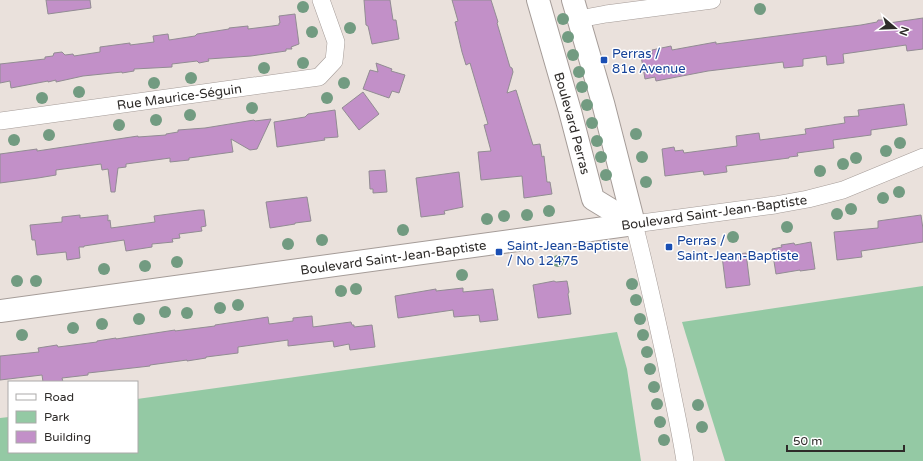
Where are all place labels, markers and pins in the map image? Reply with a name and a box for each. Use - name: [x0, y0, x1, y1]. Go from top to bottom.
- place label: Perras / 81e Avenue: [612, 46, 686, 77]
- marker: Perras / 81e Avenue: [599, 55, 609, 65]
- place label: Perras / Saint-Jean-Baptiste: [677, 233, 799, 264]
- place label: Saint-Jean-Baptiste / No 12475: [507, 238, 629, 269]
- marker: Perras / Saint-Jean-Baptiste: [664, 242, 674, 252]
- marker: Saint-Jean-Baptiste / No 12475: [494, 247, 504, 257]

